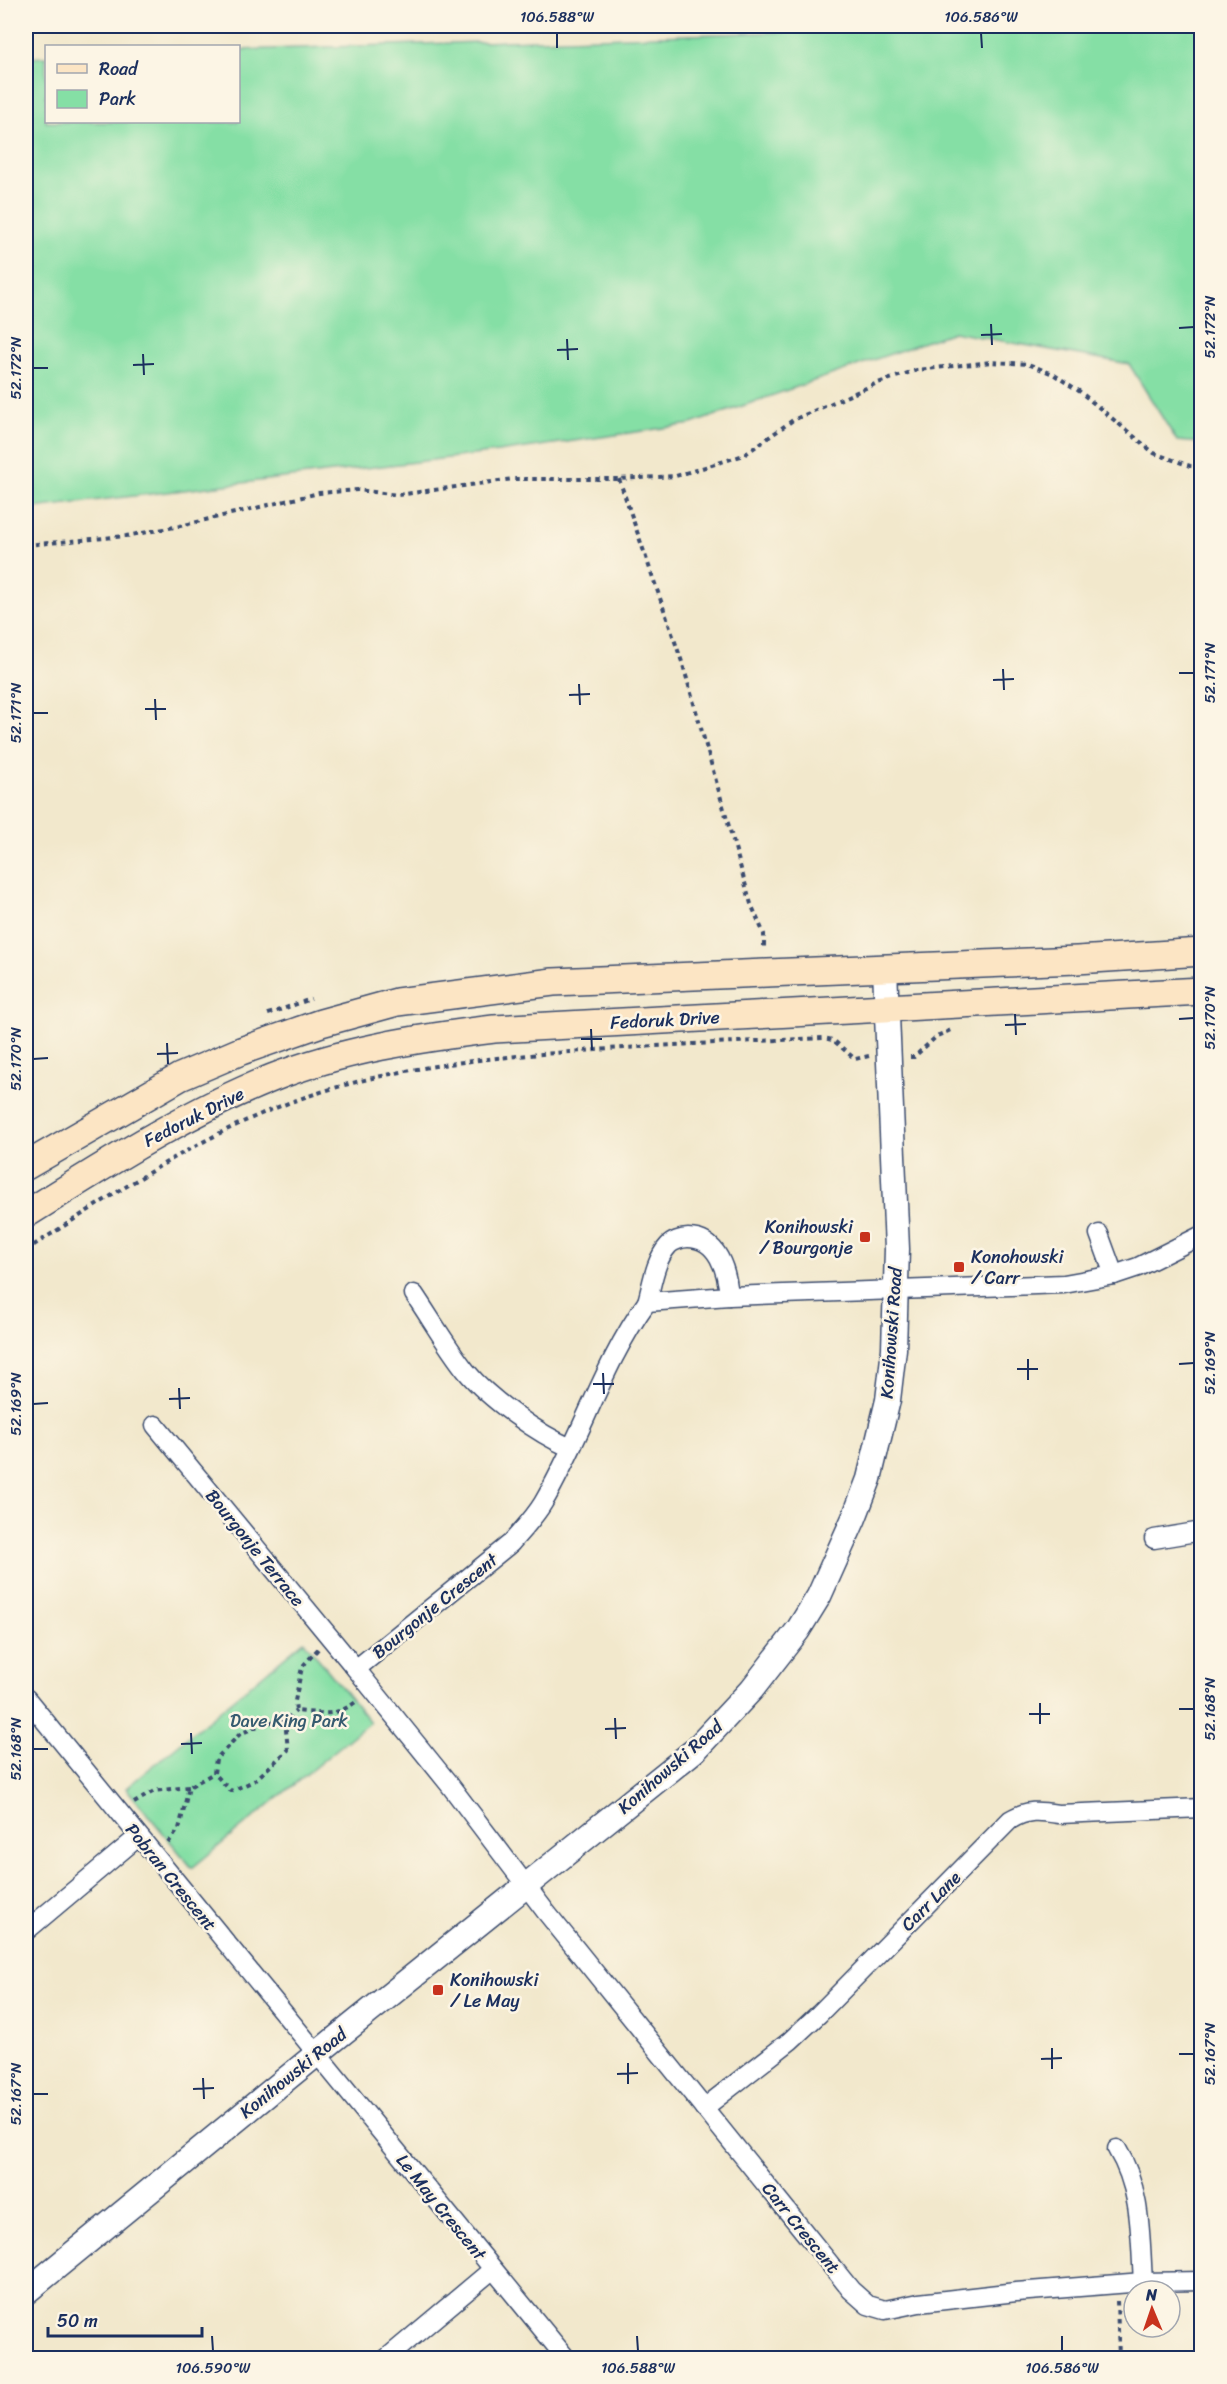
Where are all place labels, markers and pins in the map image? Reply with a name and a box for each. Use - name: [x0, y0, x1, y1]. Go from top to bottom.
- place label: Konihowski / Bourgonje: [759, 1211, 854, 1264]
- marker: Konihowski / Bourgonje: [858, 1230, 872, 1244]
- place label: Konohowski / Carr: [971, 1241, 1065, 1294]
- marker: Konohowski / Carr: [952, 1260, 966, 1274]
- place label: Konihowski / Le May: [450, 1964, 539, 2017]
- marker: Konihowski / Le May: [431, 1983, 445, 1997]

